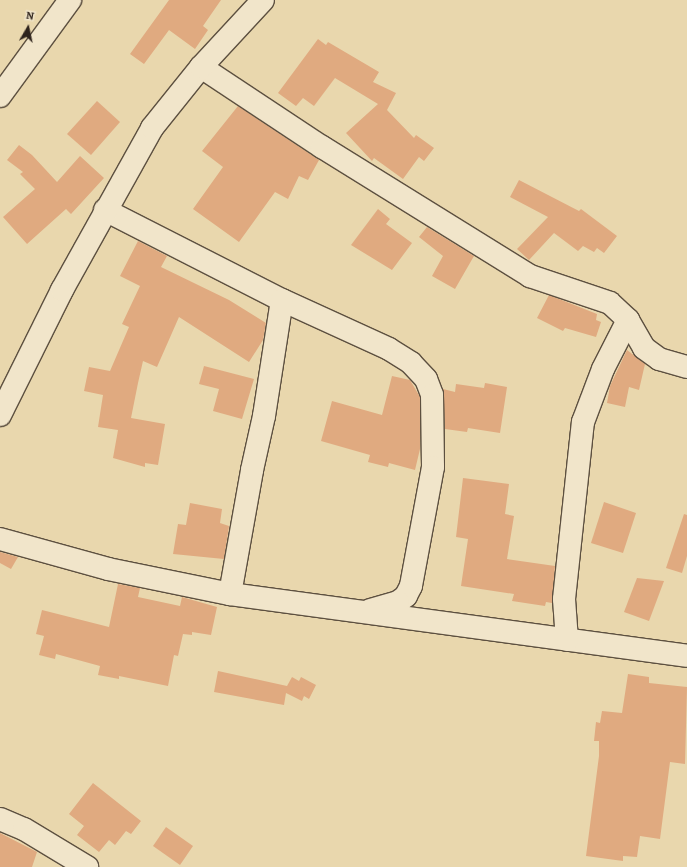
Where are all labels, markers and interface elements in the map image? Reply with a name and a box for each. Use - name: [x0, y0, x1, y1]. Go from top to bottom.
- north arrow: [8, 8, 48, 48]
- text: N: [25, 8, 35, 24]

